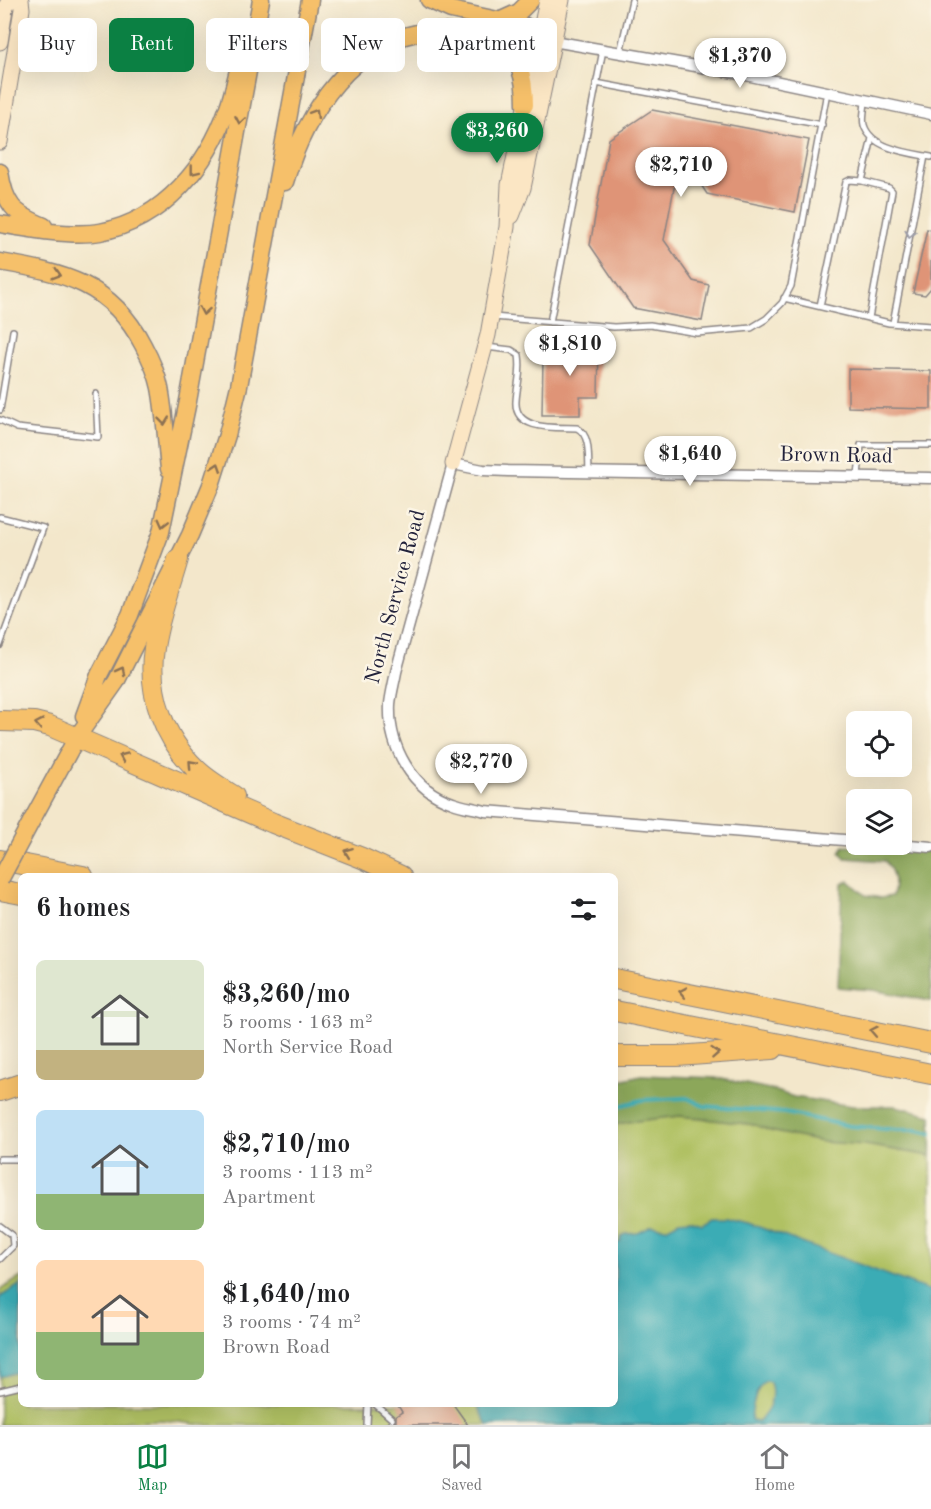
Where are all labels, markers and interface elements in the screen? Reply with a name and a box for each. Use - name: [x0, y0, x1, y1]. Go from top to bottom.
- chip: Buy: [18, 18, 97, 72]
- chip: Rent: [109, 18, 194, 72]
- chip: Filters: [206, 18, 309, 72]
- chip: New: [321, 18, 405, 72]
- chip: Apartment: [417, 18, 557, 72]
- pin: $1,370: [691, 38, 789, 89]
- text: $1,370: [708, 47, 772, 67]
- one-way arrow: [307, 109, 319, 119]
- pin: $3,260: [448, 113, 546, 164]
- one-way arrow: [234, 115, 246, 124]
- text: $3,260: [465, 122, 529, 142]
- pin: $2,710: [632, 147, 730, 198]
- text: $2,710: [649, 156, 713, 176]
- one-way arrow: [190, 164, 201, 175]
- one-way arrow: [904, 229, 917, 239]
- one-way arrow: [51, 267, 62, 279]
- one-way arrow: [199, 307, 211, 316]
- pin: $1,810: [521, 326, 619, 377]
- text: $1,810: [538, 335, 602, 355]
- one-way arrow: [157, 417, 170, 426]
- pin: $1,640: [641, 436, 739, 487]
- text: $1,640: [658, 445, 722, 465]
- street label: Brown Road: [779, 445, 893, 467]
- one-way arrow: [210, 462, 222, 473]
- street label: North Service Road: [363, 508, 429, 686]
- one-way arrow: [157, 518, 170, 528]
- one-way arrow: [114, 667, 125, 677]
- map controls: [846, 711, 912, 855]
- button: locate: [846, 711, 912, 777]
- one-way arrow: [34, 718, 44, 731]
- pin: $2,770: [432, 744, 530, 795]
- one-way arrow: [119, 752, 130, 764]
- text: $2,770: [449, 753, 513, 773]
- one-way arrow: [188, 760, 199, 771]
- button: layers: [846, 789, 912, 855]
- one-way arrow: [343, 847, 354, 860]
- icon: filters: [567, 893, 600, 926]
- text: 6 homes: [36, 896, 130, 922]
- text: $3,260/mo: [222, 982, 350, 1008]
- icon: home: [84, 984, 156, 1056]
- one-way arrow: [678, 986, 688, 999]
- text: 5 rooms · 163 m²: [222, 1013, 372, 1033]
- one-way arrow: [869, 1025, 879, 1038]
- text: North Service Road: [222, 1038, 393, 1058]
- one-way arrow: [711, 1047, 720, 1060]
- text: $2,710/mo: [222, 1132, 350, 1158]
- icon: home: [84, 1134, 156, 1206]
- text: 3 rooms · 113 m²: [222, 1163, 372, 1183]
- text: Apartment: [222, 1188, 316, 1208]
- text: $1,640/mo: [222, 1282, 350, 1308]
- icon: home: [84, 1284, 156, 1356]
- text: 3 rooms · 74 m²: [222, 1313, 361, 1333]
- text: Brown Road: [222, 1338, 330, 1358]
- tab: Map: [136, 1440, 169, 1496]
- tab: Saved: [441, 1440, 482, 1496]
- tab: Home: [754, 1440, 795, 1496]

